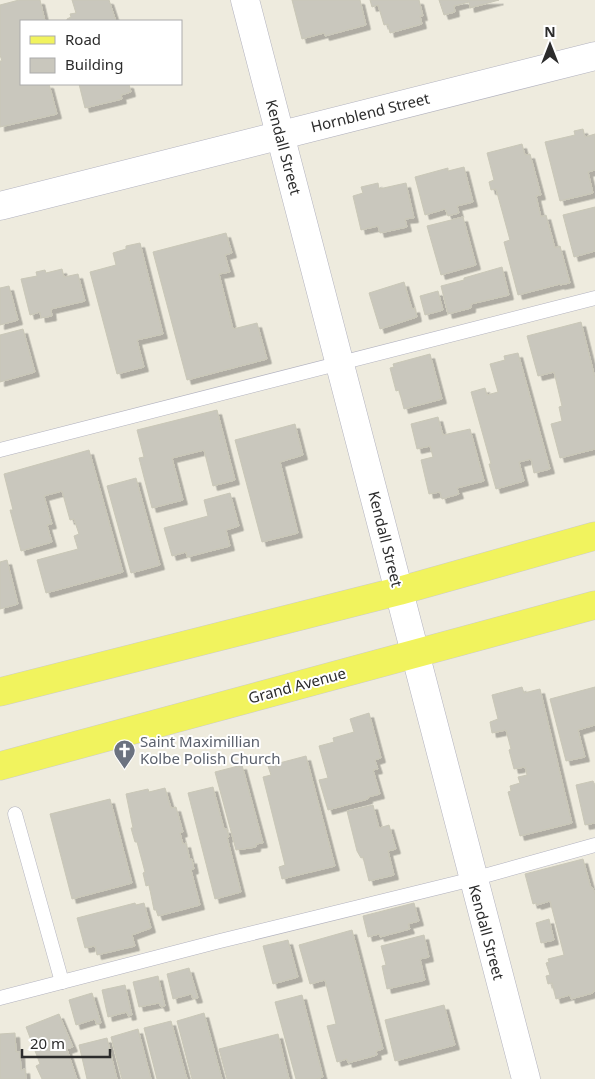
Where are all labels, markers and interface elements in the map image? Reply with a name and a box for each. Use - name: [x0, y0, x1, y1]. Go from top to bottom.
- legend: [20, 20, 182, 85]
- north arrow: [525, 20, 575, 70]
- text: N: [544, 22, 556, 41]
- text: Road: [65, 29, 101, 49]
- text: Building: [65, 54, 123, 74]
- street label: Hornblend Street: [309, 87, 432, 136]
- street label: Kendall Street: [262, 97, 307, 198]
- street label: Kendall Street: [364, 489, 408, 590]
- street label: Grand Avenue: [246, 662, 348, 708]
- place label: Saint Maximillian Kolbe Polish Church: [140, 731, 280, 768]
- church icon: Saint Maximillian Kolbe Polish Church: [112, 738, 136, 769]
- street label: Kendall Street: [465, 882, 510, 983]
- scale bar: [22, 1026, 110, 1058]
- text: 20 m: [30, 1033, 65, 1053]

